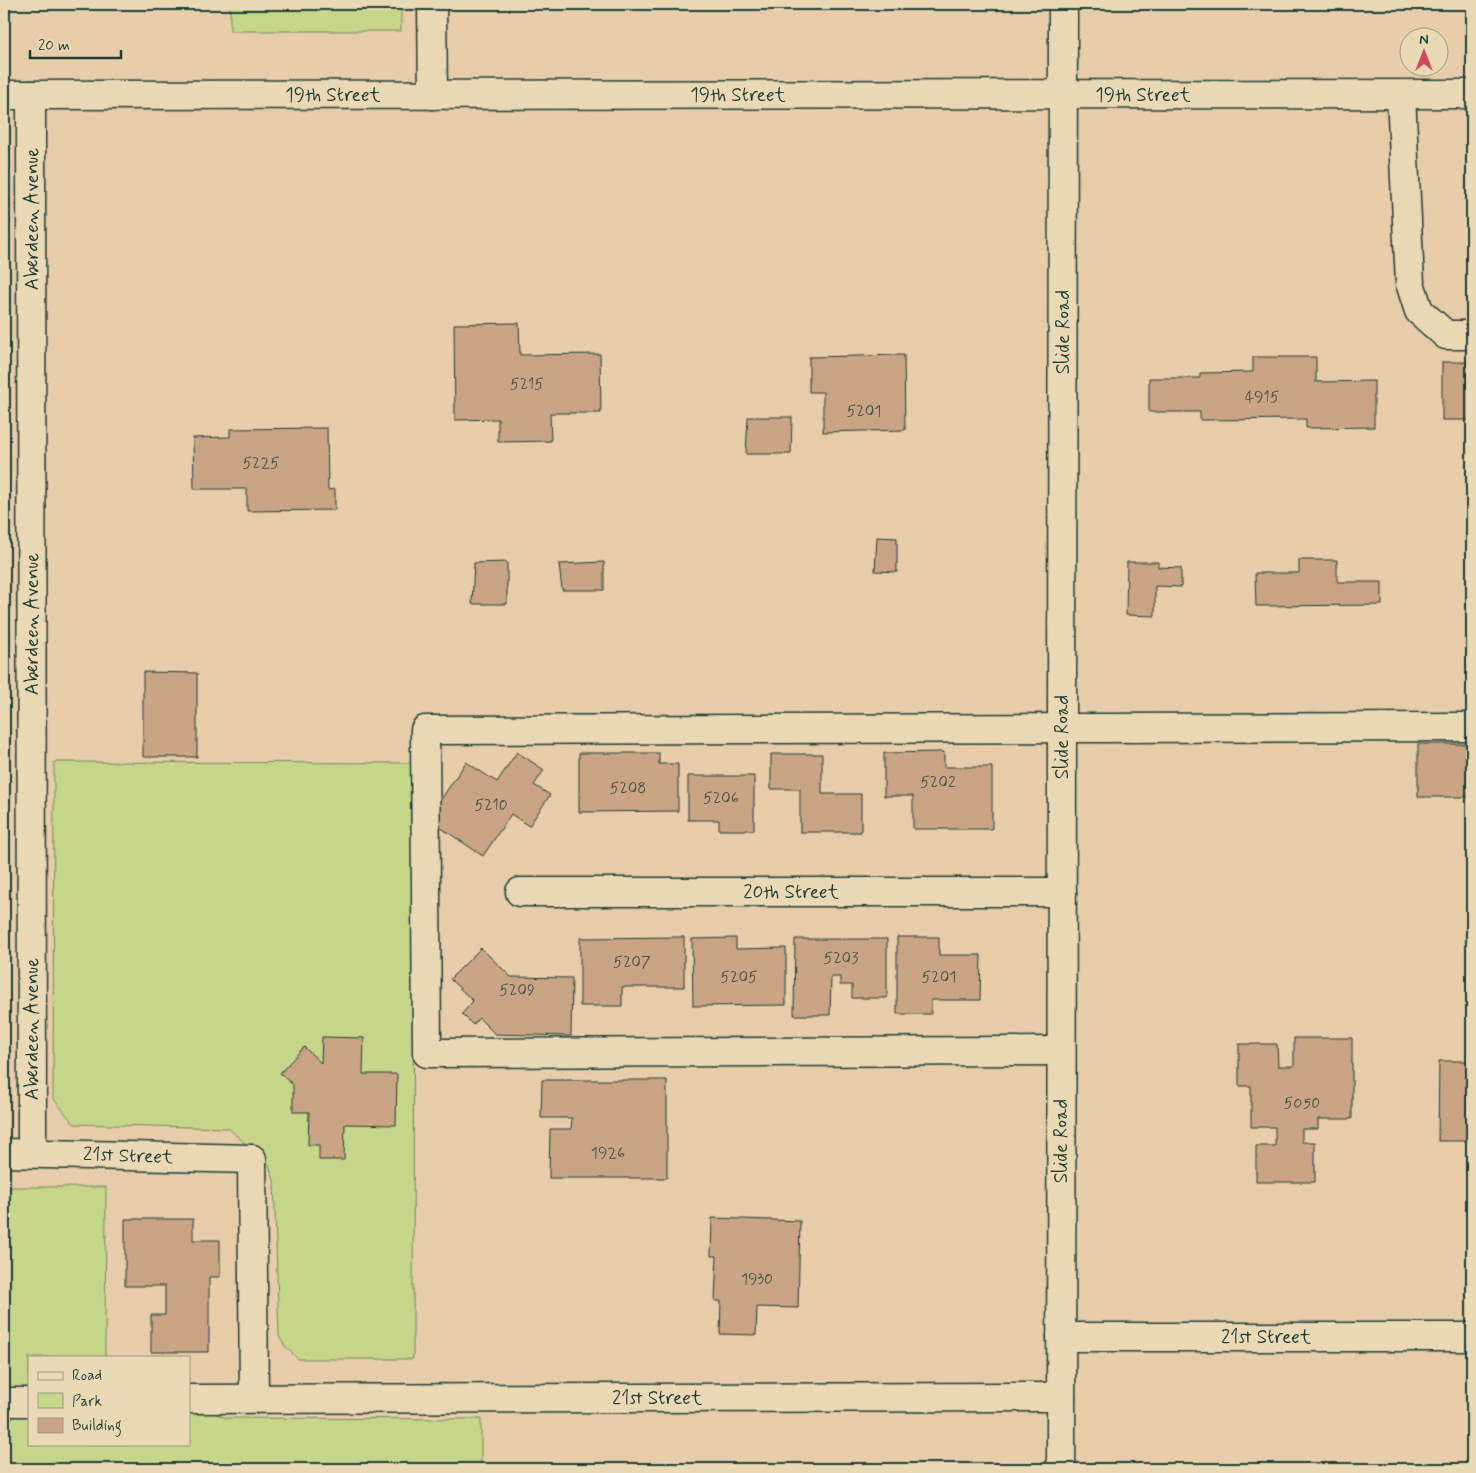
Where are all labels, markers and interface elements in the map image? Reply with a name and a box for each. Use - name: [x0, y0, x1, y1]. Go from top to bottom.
- scale bar: [30, 28, 121, 60]
- north arrow: [1398, 28, 1448, 78]
- text: N: [1419, 31, 1429, 49]
- text: 20 m: [38, 36, 70, 56]
- street label: 19th Street: [285, 83, 381, 108]
- street label: 19th Street: [690, 83, 786, 108]
- street label: 19th Street: [1095, 83, 1191, 108]
- street label: Aberdeen Avenue: [20, 148, 45, 290]
- street label: Slide Road: [1051, 290, 1076, 374]
- house number: 5215: [510, 374, 544, 395]
- house number: 4915: [1245, 387, 1279, 408]
- house number: 5201: [847, 401, 881, 422]
- house number: 5225: [242, 453, 280, 474]
- street label: Aberdeen Avenue: [20, 553, 45, 695]
- street label: Slide Road: [1050, 695, 1075, 779]
- house number: 5202: [920, 772, 956, 793]
- house number: 5208: [610, 778, 646, 799]
- house number: 5206: [703, 788, 739, 809]
- house number: 5210: [474, 795, 508, 816]
- street label: 20th Street: [743, 880, 839, 905]
- house number: 5203: [824, 948, 858, 969]
- house number: 5207: [613, 952, 651, 973]
- street label: Aberdeen Avenue: [20, 958, 45, 1100]
- house number: 5205: [720, 967, 758, 988]
- house number: 5201: [922, 967, 956, 988]
- house number: 5209: [499, 980, 535, 1001]
- house number: 5050: [1284, 1093, 1320, 1114]
- street label: Slide Road: [1049, 1099, 1074, 1183]
- street label: 21st Street: [83, 1142, 173, 1170]
- house number: 1926: [591, 1143, 625, 1164]
- house number: 1930: [741, 1269, 773, 1290]
- street label: 21st Street: [1221, 1325, 1311, 1350]
- legend: [28, 1356, 190, 1446]
- text: Road: [72, 1366, 102, 1386]
- street label: 21st Street: [612, 1386, 702, 1411]
- text: Park: [72, 1392, 102, 1412]
- text: Building: [72, 1416, 122, 1437]

